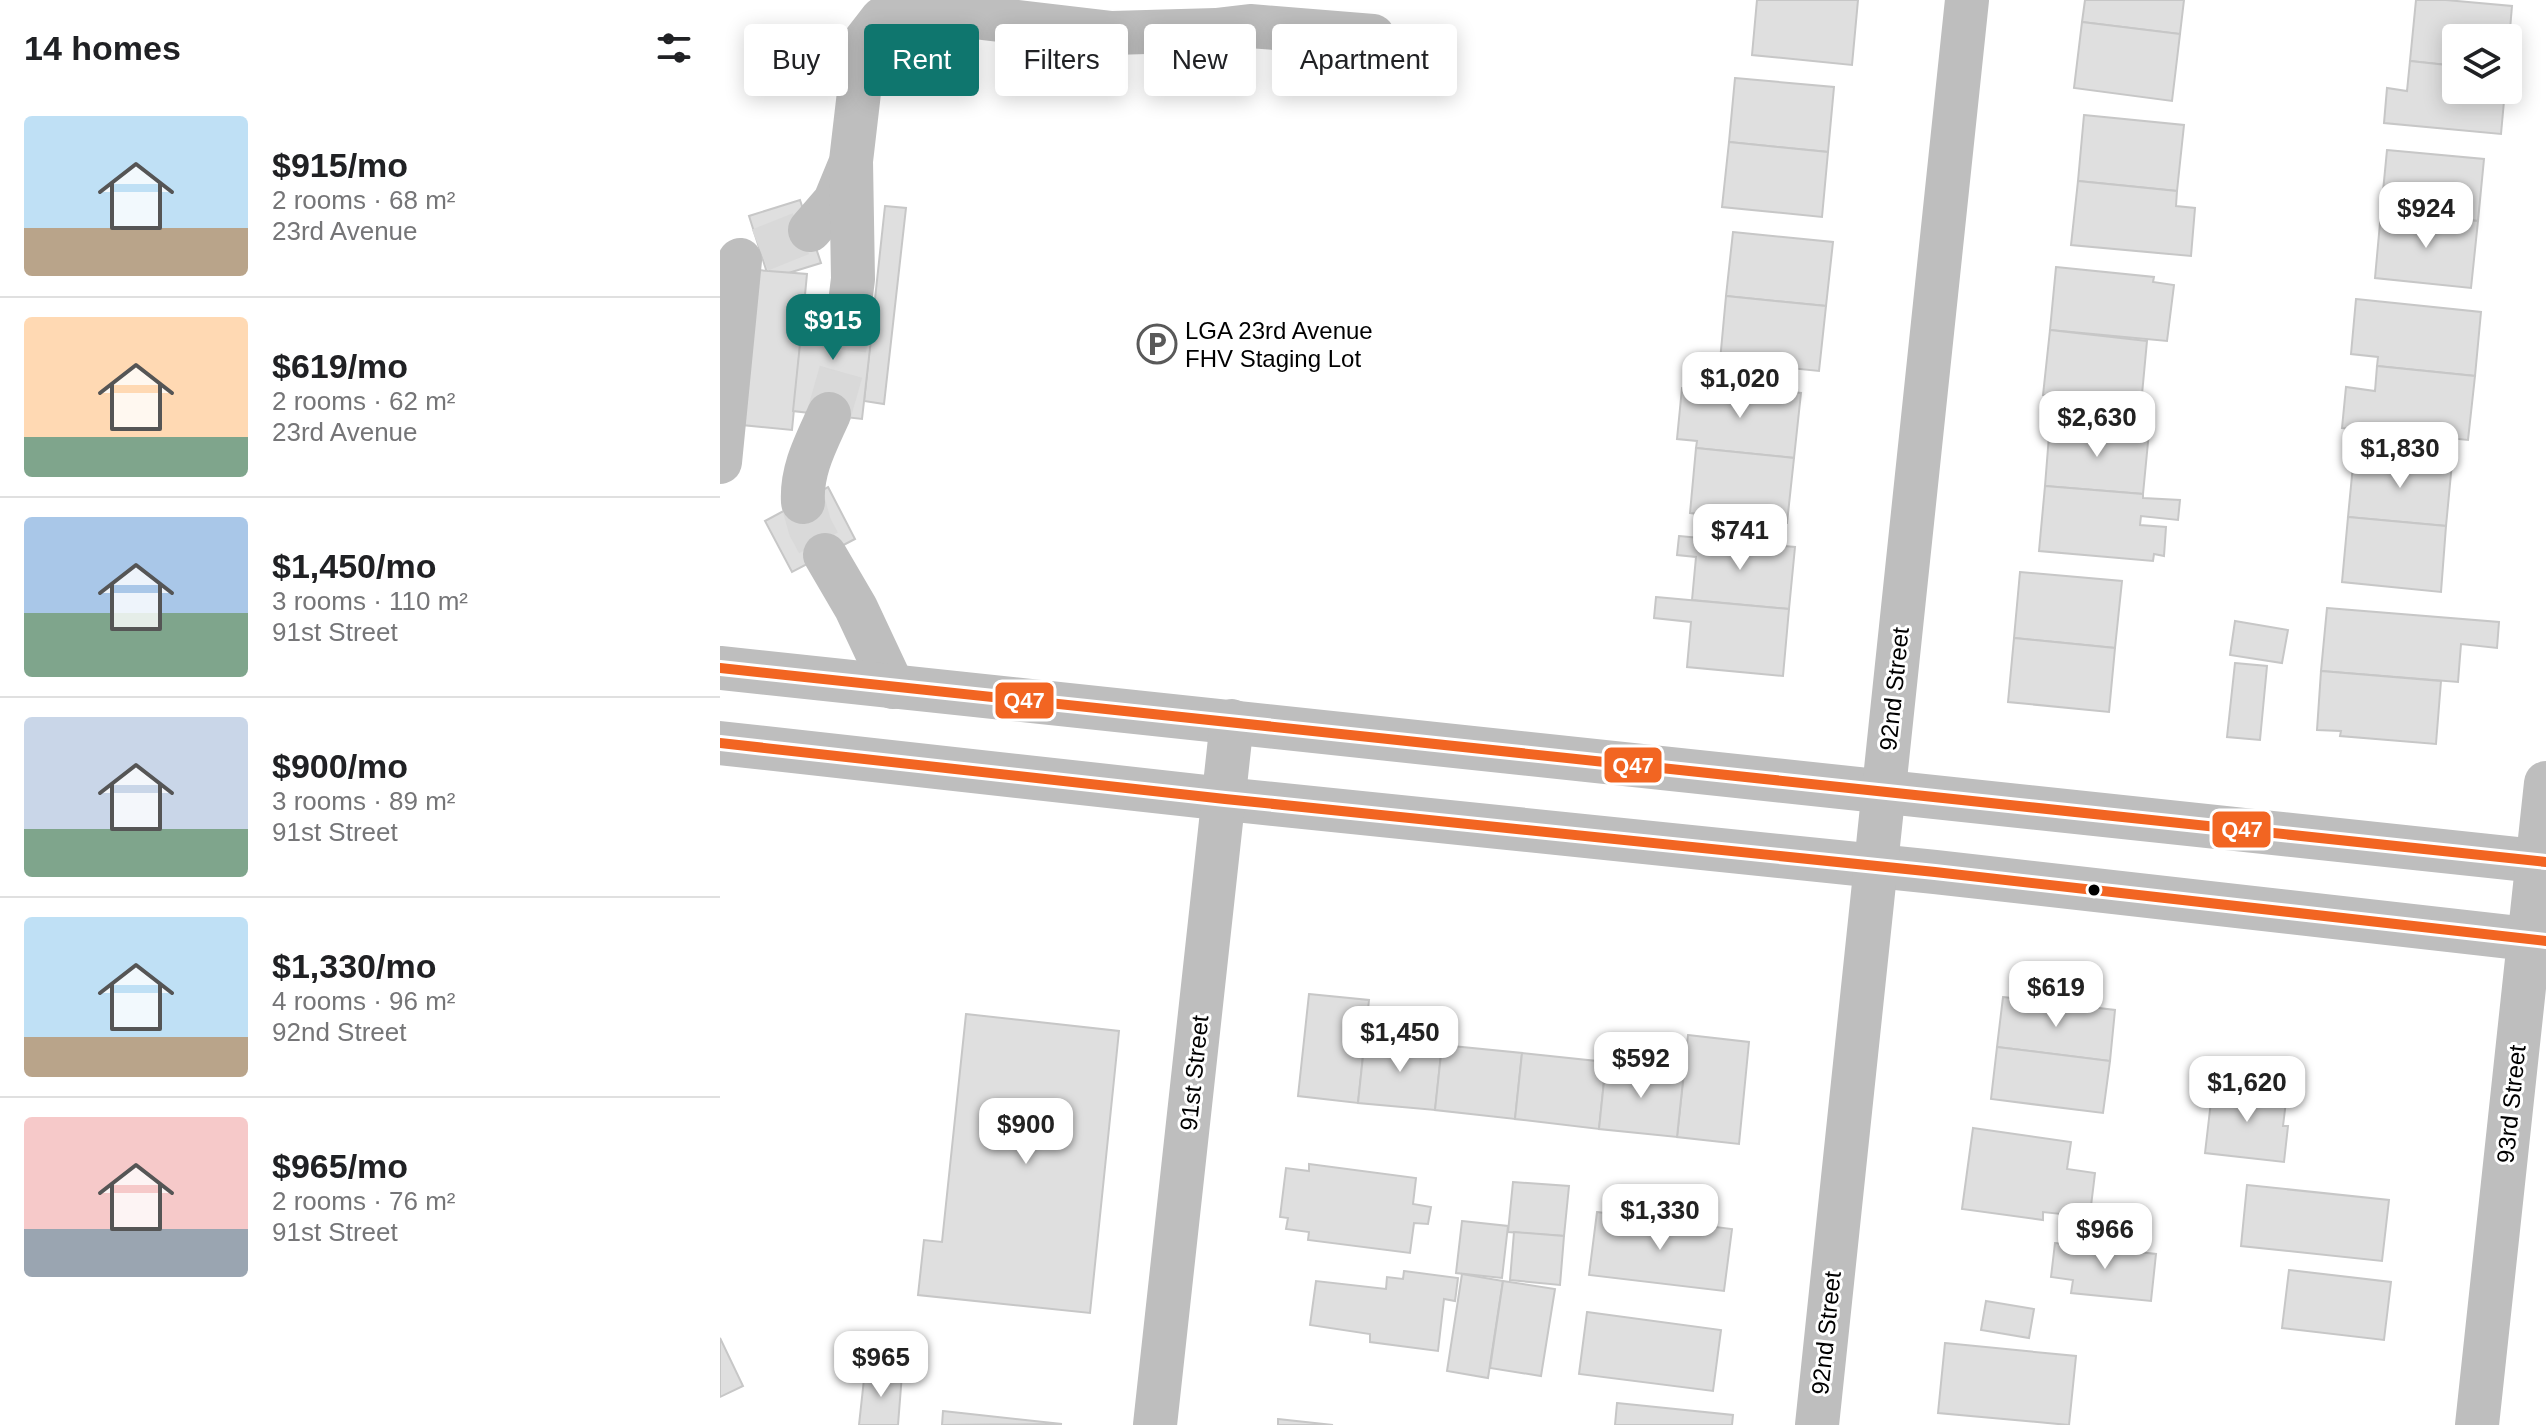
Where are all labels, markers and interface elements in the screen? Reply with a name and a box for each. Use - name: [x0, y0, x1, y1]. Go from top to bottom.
- chip: Buy: [744, 24, 848, 96]
- chip: Rent: [864, 24, 979, 96]
- chip: Filters: [995, 24, 1128, 96]
- chip: New: [1144, 24, 1256, 96]
- chip: Apartment: [1272, 24, 1457, 96]
- map controls: [2442, 24, 2522, 104]
- button: layers: [2442, 24, 2522, 104]
- icon: filters: [652, 26, 696, 70]
- text: 14 homes: [24, 29, 181, 67]
- text: $915/mo: [272, 146, 408, 184]
- icon: home: [88, 148, 184, 244]
- pin: $924: [2379, 182, 2473, 250]
- text: 2 rooms · 68 m²: [272, 185, 456, 215]
- text: $924: [2397, 193, 2455, 223]
- text: 23rd Avenue: [272, 216, 418, 246]
- pin: $915: [786, 294, 880, 362]
- text: $915: [804, 305, 862, 335]
- place label: LGA 23rd Avenue FHV Staging Lot: [1185, 317, 1373, 372]
- parking icon: LGA 23rd Avenue FHV Staging Lot: [1136, 323, 1178, 365]
- text: $619/mo: [272, 347, 408, 385]
- icon: home: [88, 349, 184, 445]
- pin: $1,020: [1675, 352, 1805, 420]
- text: $1,020: [1700, 363, 1780, 393]
- text: 2 rooms · 62 m²: [272, 386, 456, 416]
- pin: $2,630: [2032, 391, 2162, 459]
- text: $2,630: [2057, 402, 2137, 432]
- text: 23rd Avenue: [272, 417, 418, 447]
- pin: $1,830: [2335, 422, 2465, 490]
- text: $1,830: [2360, 433, 2440, 463]
- pin: $741: [1693, 504, 1787, 572]
- text: $741: [1711, 515, 1769, 545]
- text: $1,450/mo: [272, 547, 436, 585]
- icon: home: [88, 549, 184, 645]
- text: 3 rooms · 110 m²: [272, 586, 468, 616]
- text: 91st Street: [272, 617, 398, 647]
- street label: 92nd Street: [1874, 626, 1914, 752]
- line badge: Q47: [994, 681, 1055, 720]
- text: Q47: [1003, 688, 1045, 713]
- line badge: Q47: [1603, 746, 1663, 784]
- text: $900/mo: [272, 747, 408, 785]
- icon: home: [88, 749, 184, 845]
- text: Q47: [1612, 753, 1654, 778]
- text: 3 rooms · 89 m²: [272, 786, 456, 816]
- line badge: Q47: [2211, 810, 2272, 849]
- text: 91st Street: [272, 817, 398, 847]
- text: Q47: [2221, 817, 2263, 842]
- unlabelled marker: [2086, 882, 2102, 898]
- text: $1,330/mo: [272, 947, 436, 985]
- icon: home: [88, 949, 184, 1045]
- pin: $619: [2009, 961, 2103, 1029]
- text: $619: [2027, 972, 2085, 1002]
- text: 4 rooms · 96 m²: [272, 986, 456, 1016]
- pin: $1,450: [1335, 1006, 1465, 1074]
- street label: 91st Street: [1175, 1014, 1214, 1132]
- text: 92nd Street: [272, 1017, 406, 1047]
- text: $1,450: [1360, 1017, 1440, 1047]
- pin: $592: [1594, 1032, 1688, 1100]
- text: $592: [1612, 1043, 1670, 1073]
- street label: 93rd Street: [2491, 1043, 2531, 1164]
- pin: $1,620: [2182, 1056, 2312, 1124]
- text: $1,620: [2207, 1067, 2287, 1097]
- pin: $900: [979, 1098, 1073, 1166]
- text: $900: [997, 1109, 1055, 1139]
- text: $965/mo: [272, 1147, 408, 1185]
- icon: home: [88, 1149, 184, 1245]
- pin: $1,330: [1595, 1184, 1725, 1252]
- text: 2 rooms · 76 m²: [272, 1186, 456, 1216]
- text: $1,330: [1620, 1195, 1700, 1225]
- pin: $966: [2058, 1203, 2152, 1271]
- text: $966: [2076, 1214, 2134, 1244]
- text: 91st Street: [272, 1217, 398, 1247]
- street label: 92nd Street: [1806, 1270, 1846, 1396]
- pin: $965: [834, 1331, 928, 1399]
- text: $965: [852, 1342, 910, 1372]

